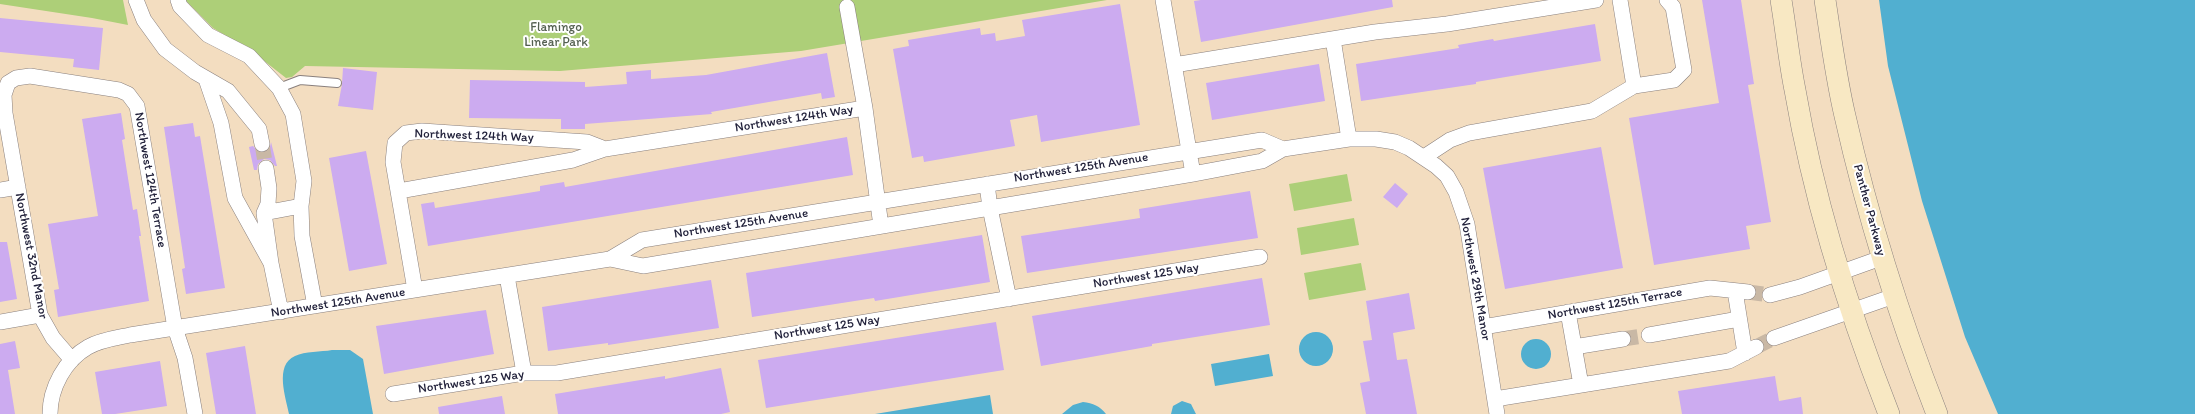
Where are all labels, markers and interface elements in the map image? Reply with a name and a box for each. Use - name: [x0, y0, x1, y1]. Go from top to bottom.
- park label: Flamingo Linear Park: [524, 20, 588, 51]
- street label: Northwest 124th Way: [734, 102, 854, 136]
- street label: Northwest 124th Terrace: [130, 111, 170, 249]
- street label: Northwest 124th Way: [414, 126, 534, 146]
- street label: Northwest 125th Avenue: [1013, 150, 1149, 186]
- street label: Panther Parkway: [1849, 163, 1889, 257]
- street label: Northwest 32nd Manor: [11, 192, 51, 320]
- street label: Northwest 125th Avenue: [673, 206, 809, 242]
- street label: Northwest 29th Manor: [1456, 216, 1494, 342]
- street label: Northwest 125 Way: [1092, 260, 1200, 292]
- street label: Northwest 125th Terrace: [1547, 284, 1683, 324]
- street label: Northwest 125th Avenue: [270, 285, 406, 321]
- street label: Northwest 125 Way: [773, 312, 881, 344]
- street label: Northwest 125 Way: [417, 367, 525, 397]

